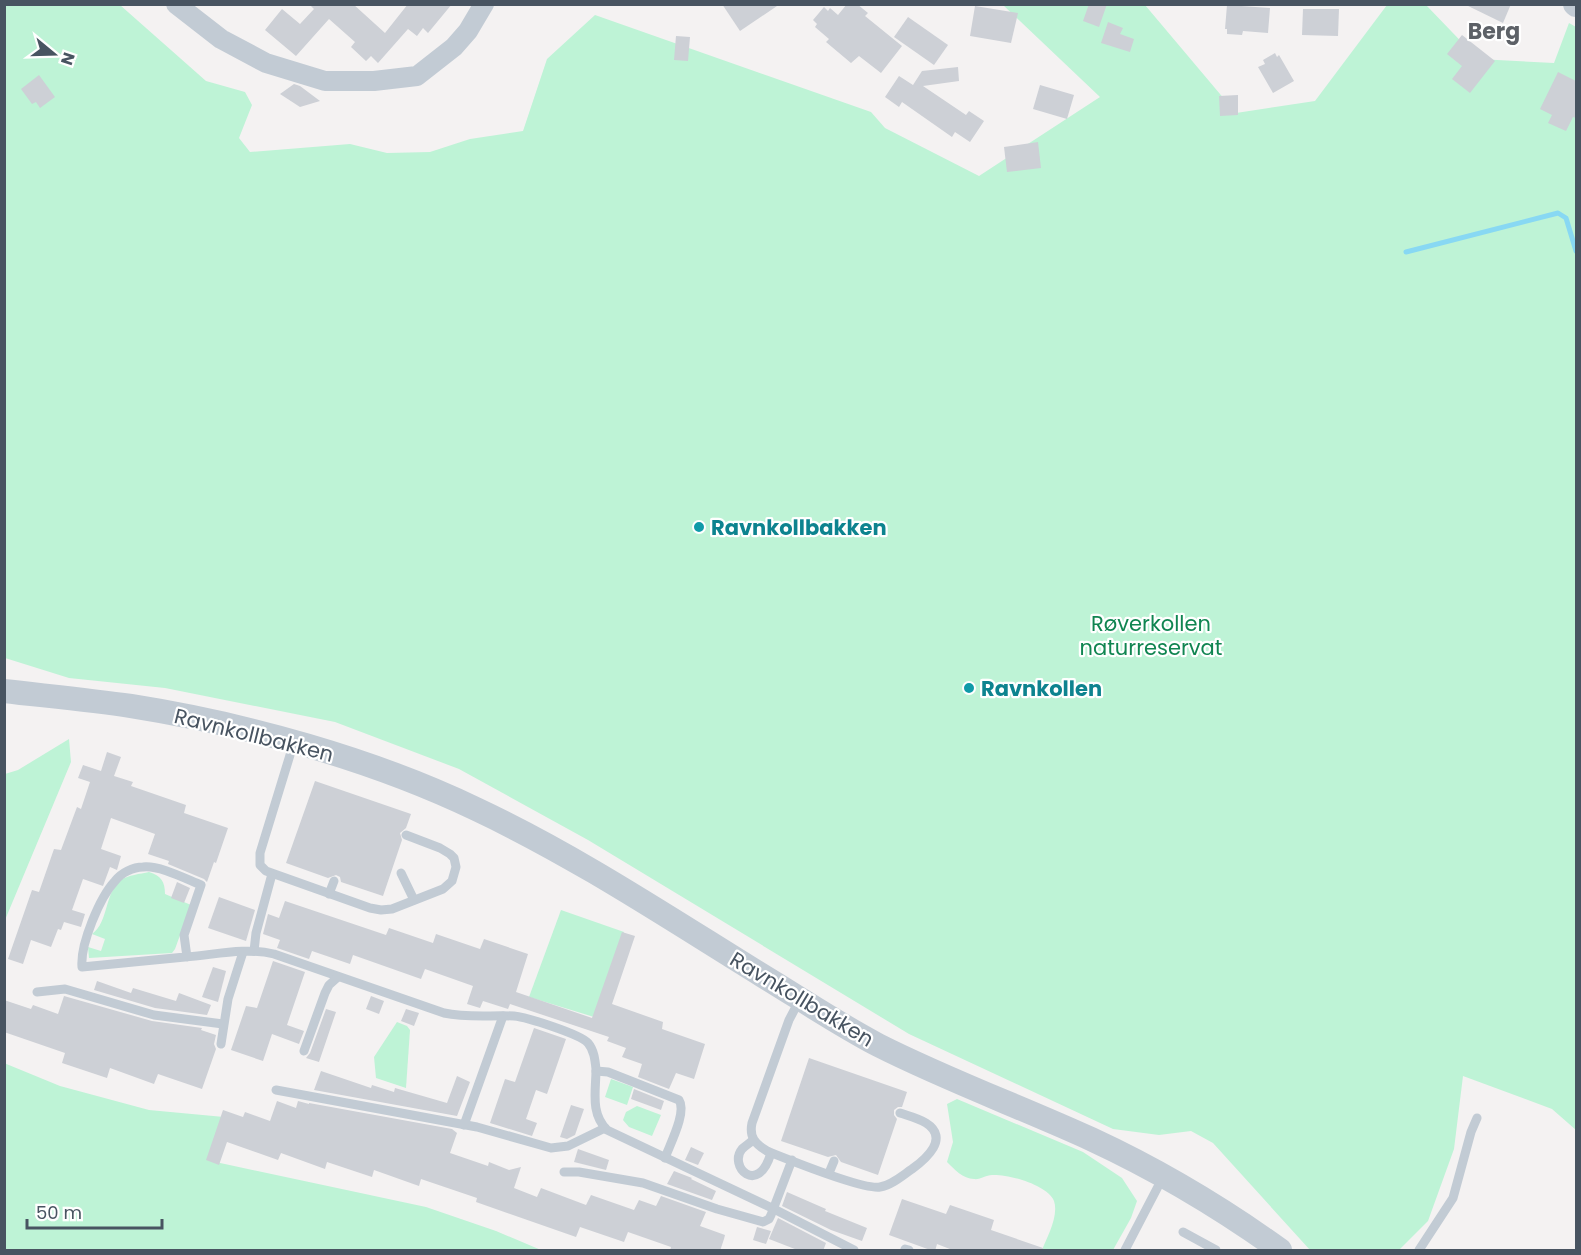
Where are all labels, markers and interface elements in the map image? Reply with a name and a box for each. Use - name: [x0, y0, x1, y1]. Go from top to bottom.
- district label: Berg: [1468, 16, 1520, 47]
- north arrow: [24, 24, 84, 84]
- text: N: [55, 49, 81, 68]
- place label: Ravnkollbakken: [711, 513, 887, 542]
- marker: Ravnkollbakken: [692, 520, 706, 534]
- park label: Røverkollen naturreservat: [1080, 609, 1222, 662]
- place label: Ravnkollen: [981, 674, 1102, 703]
- marker: Ravnkollen: [962, 681, 976, 695]
- street label: Ravnkollbakken: [171, 701, 337, 769]
- street label: Ravnkollbakken: [725, 945, 879, 1053]
- scale bar: [27, 1192, 162, 1230]
- text: 50 m: [36, 1200, 82, 1225]

